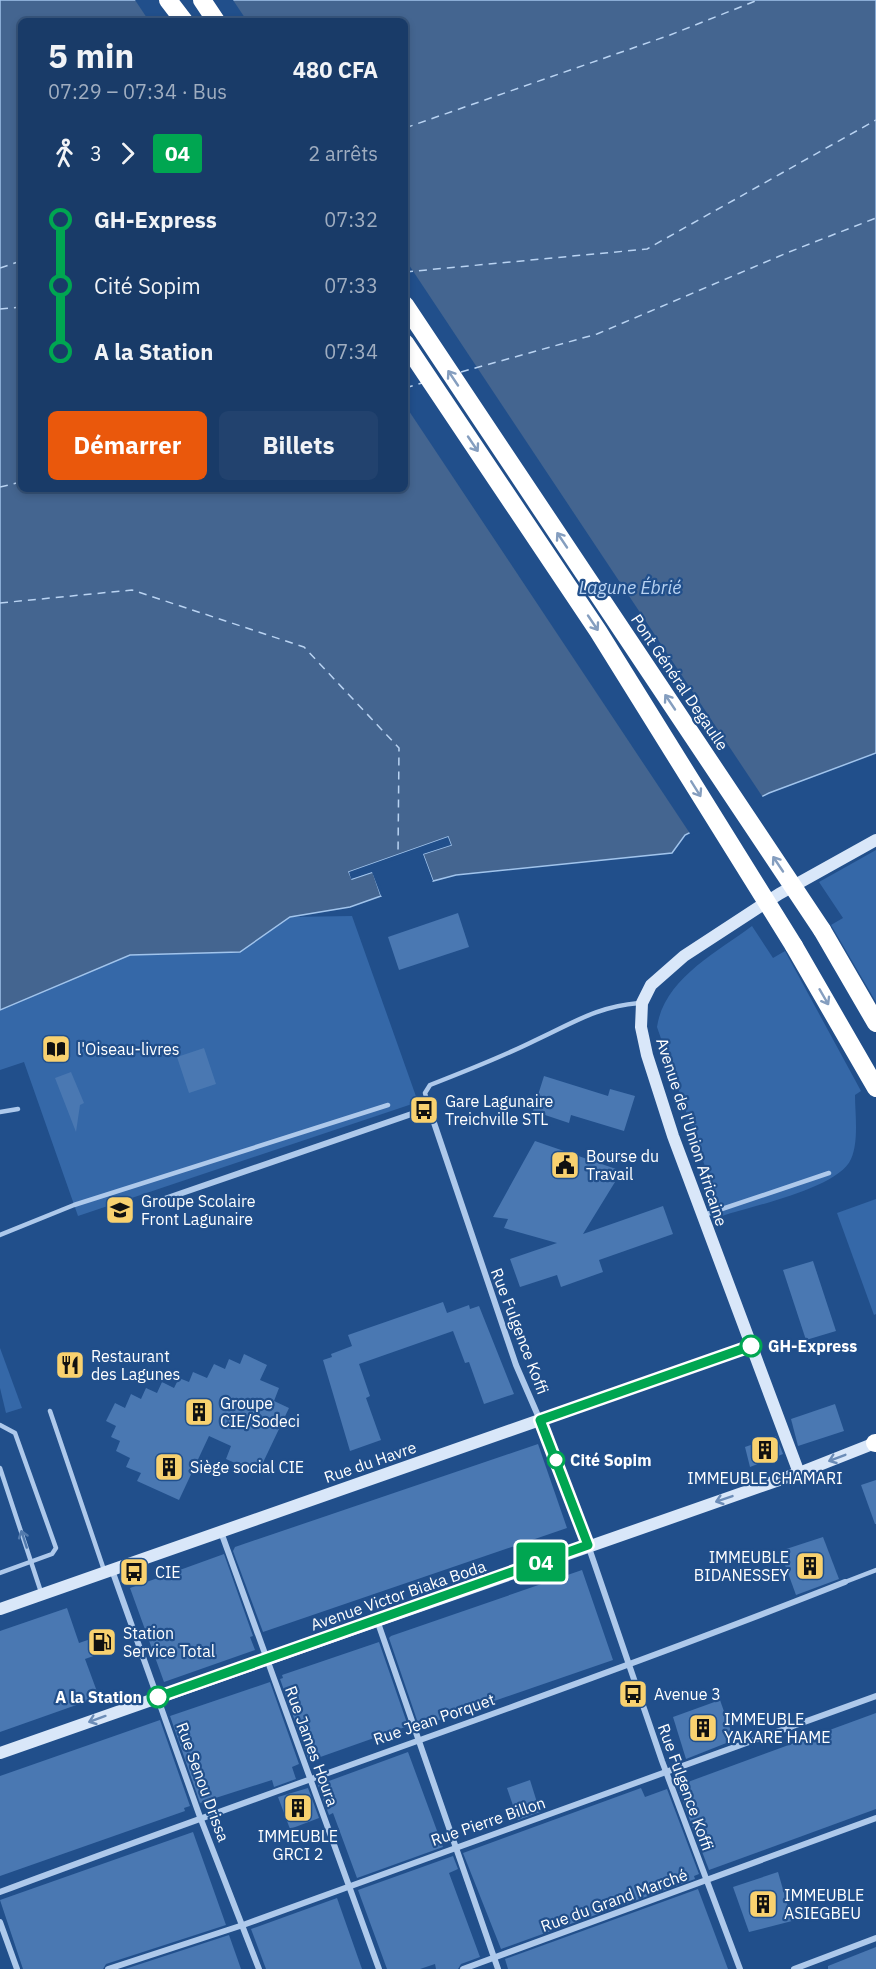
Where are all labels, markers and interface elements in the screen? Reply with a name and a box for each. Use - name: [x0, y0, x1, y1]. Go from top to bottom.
- text: 5 min: [48, 34, 134, 77]
- text: 480 CFA: [293, 55, 378, 84]
- text: 07:29 – 07:34 · Bus: [48, 78, 227, 105]
- icon: walk: [48, 137, 81, 170]
- icon: forward: [111, 137, 144, 170]
- text: 04: [165, 139, 190, 167]
- text: 3: [90, 140, 102, 167]
- text: 2 arrêts: [308, 140, 378, 167]
- text: GH-Express: [94, 205, 217, 234]
- text: 07:32: [324, 206, 378, 233]
- text: Cité Sopim: [94, 271, 201, 300]
- text: 07:33: [324, 272, 378, 299]
- text: A la Station: [94, 337, 213, 366]
- text: 07:34: [324, 338, 378, 365]
- one-way arrow: [447, 369, 460, 386]
- button: Démarrer: [48, 411, 207, 480]
- button: Billets: [219, 411, 378, 480]
- one-way arrow: [467, 435, 479, 451]
- one-way arrow: [556, 532, 568, 549]
- water label: Lagune Ébrié: [579, 576, 681, 599]
- street label: Pont Général Degaulle: [627, 610, 733, 754]
- one-way arrow: [587, 614, 599, 631]
- one-way arrow: [664, 694, 676, 711]
- one-way arrow: [690, 780, 703, 797]
- one-way arrow: [772, 857, 784, 873]
- one-way arrow: [818, 988, 830, 1005]
- library icon: l'Oiseau-livres: [40, 1033, 72, 1065]
- street label: Avenue de l'Union Africaine: [652, 1035, 732, 1229]
- place label: l'Oiseau-livres: [77, 1039, 180, 1059]
- place label: Gare Lagunaire Treichville STL: [445, 1091, 553, 1129]
- bus stop icon: Gare Lagunaire Treichville STL: [408, 1094, 440, 1126]
- place label: Bourse du Travail: [586, 1146, 659, 1184]
- public building icon: Bourse du Travail: [549, 1149, 581, 1181]
- place label: Groupe Scolaire Front Lagunaire: [141, 1191, 256, 1229]
- school or university icon: Groupe Scolaire Front Lagunaire: [104, 1194, 136, 1226]
- street label: Rue Fulgence Koffi: [487, 1265, 553, 1397]
- marker: GH-Express: [740, 1335, 762, 1357]
- place label: GH-Express: [768, 1336, 857, 1356]
- place label: Restaurant des Lagunes: [91, 1346, 180, 1384]
- restaurant icon: Restaurant des Lagunes: [54, 1349, 86, 1381]
- place label: Groupe CIE/Sodeci: [220, 1393, 300, 1431]
- building icon: Groupe CIE/Sodeci: [183, 1396, 215, 1428]
- building icon: IMMEUBLE CHAMARI: [749, 1434, 781, 1466]
- street label: Rue du Havre: [321, 1437, 419, 1487]
- place label: Cité Sopim: [570, 1450, 651, 1470]
- building icon: Siège social CIE: [153, 1451, 185, 1483]
- marker: Cité Sopim: [547, 1451, 565, 1469]
- one-way arrow: [828, 1453, 847, 1464]
- place label: Siège social CIE: [190, 1457, 304, 1477]
- place label: IMMEUBLE CHAMARI: [687, 1468, 843, 1488]
- one-way arrow: [715, 1494, 734, 1505]
- one-way arrow: [17, 1530, 28, 1549]
- line badge: 04: [514, 1542, 568, 1582]
- place label: IMMEUBLE BIDANESSEY: [694, 1547, 790, 1585]
- text: 04: [528, 1548, 554, 1576]
- building icon: IMMEUBLE BIDANESSEY: [794, 1550, 826, 1582]
- street label: Avenue Victor Biaka Boda: [308, 1555, 489, 1634]
- bus stop icon: CIE: [118, 1556, 150, 1588]
- place label: CIE: [155, 1562, 181, 1582]
- place label: Station Service Total: [123, 1623, 215, 1661]
- fuel station icon: Station Service Total: [86, 1626, 118, 1658]
- bus stop icon: Avenue 3: [617, 1678, 649, 1710]
- street label: Rue James Houra: [281, 1683, 343, 1809]
- place label: Avenue 3: [654, 1684, 721, 1704]
- marker: A la Station: [147, 1686, 169, 1708]
- place label: A la Station: [55, 1687, 142, 1707]
- street label: Rue Jean Porquet: [371, 1689, 497, 1749]
- place label: IMMEUBLE YAKARE HAME: [724, 1709, 831, 1747]
- building icon: IMMEUBLE YAKARE HAME: [687, 1712, 719, 1744]
- one-way arrow: [88, 1714, 107, 1725]
- street label: Rue Senou Drissa: [172, 1720, 234, 1845]
- street label: Rue Fulgence Koffi: [654, 1721, 718, 1853]
- building icon: IMMEUBLE GRCI 2: [282, 1792, 314, 1824]
- street label: Rue Pierre Billon: [428, 1792, 548, 1850]
- place label: IMMEUBLE GRCI 2: [258, 1826, 338, 1864]
- street label: Rue du Grand Marché: [538, 1864, 690, 1936]
- place label: IMMEUBLE ASIEGBEU: [784, 1885, 864, 1923]
- building icon: IMMEUBLE ASIEGBEU: [747, 1888, 779, 1920]

